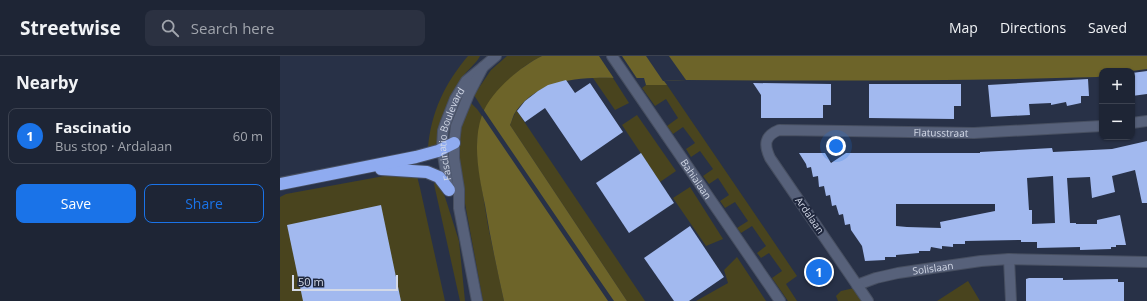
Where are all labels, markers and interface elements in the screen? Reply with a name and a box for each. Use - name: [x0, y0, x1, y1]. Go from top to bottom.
- search box: [145, 10, 425, 46]
- text: Streetwise: [20, 15, 121, 41]
- icon: search: [159, 17, 181, 39]
- text: Search here: [191, 18, 274, 38]
- text: Map: [949, 18, 978, 37]
- text: Directions: [1000, 18, 1066, 37]
- text: Saved: [1088, 18, 1127, 37]
- map controls: [1099, 68, 1135, 140]
- button: +: [1099, 68, 1135, 104]
- text: Nearby: [16, 71, 78, 94]
- street label: Fascinatio Boulevard: [435, 85, 468, 182]
- button: −: [1099, 104, 1135, 140]
- text: Fascinatio: [55, 117, 131, 137]
- street label: Flatusstraat: [913, 125, 969, 140]
- text: 1: [26, 127, 34, 145]
- text: 60 m: [233, 127, 263, 145]
- your location: [826, 136, 846, 156]
- text: Bus stop · Ardalaan: [55, 137, 172, 155]
- street label: Bahialaan: [677, 156, 715, 202]
- button: Save: [16, 184, 136, 223]
- button: Share: [144, 184, 264, 223]
- street label: Ardalaan: [792, 194, 828, 236]
- pin: 1: [806, 257, 832, 287]
- street label: Solislaan: [911, 258, 954, 278]
- scale bar: [292, 273, 398, 292]
- text: 50 m: [298, 274, 324, 289]

